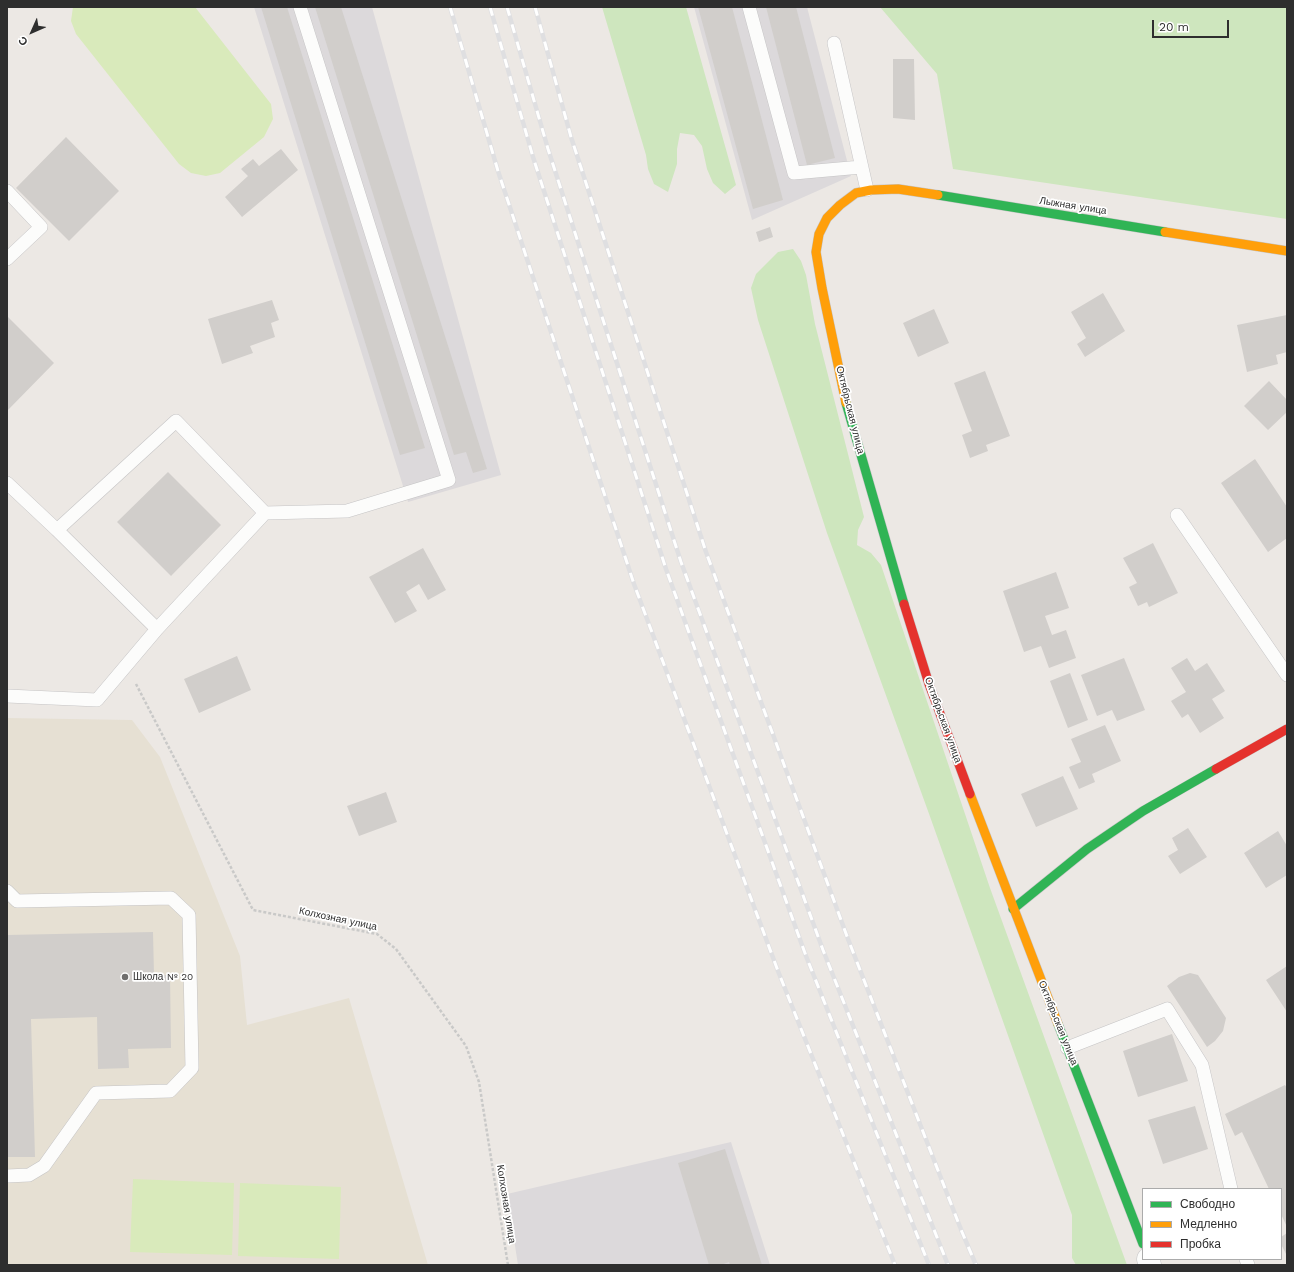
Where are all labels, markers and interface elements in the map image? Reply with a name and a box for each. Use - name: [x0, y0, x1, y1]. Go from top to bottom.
- north arrow: [12, 12, 52, 52]
- scale bar: [1154, 12, 1231, 38]
- text: 20 m: [1159, 20, 1189, 34]
- text: С: [16, 33, 31, 48]
- street label: Лыжная улица: [1039, 195, 1107, 217]
- street label: Октябрьская улица: [833, 365, 867, 455]
- street label: Октябрьская улица: [922, 676, 964, 764]
- street label: Колхозная улица: [298, 905, 378, 933]
- place label: Школа № 20: [133, 971, 193, 983]
- marker: Школа № 20: [120, 972, 130, 982]
- street label: Октябрьская улица: [1036, 979, 1080, 1067]
- street label: Колхозная улица: [494, 1164, 518, 1244]
- legend: [1142, 1188, 1282, 1260]
- text: Свободно: [1180, 1197, 1235, 1211]
- text: Медленно: [1180, 1217, 1237, 1231]
- text: Пробка: [1180, 1237, 1221, 1251]

